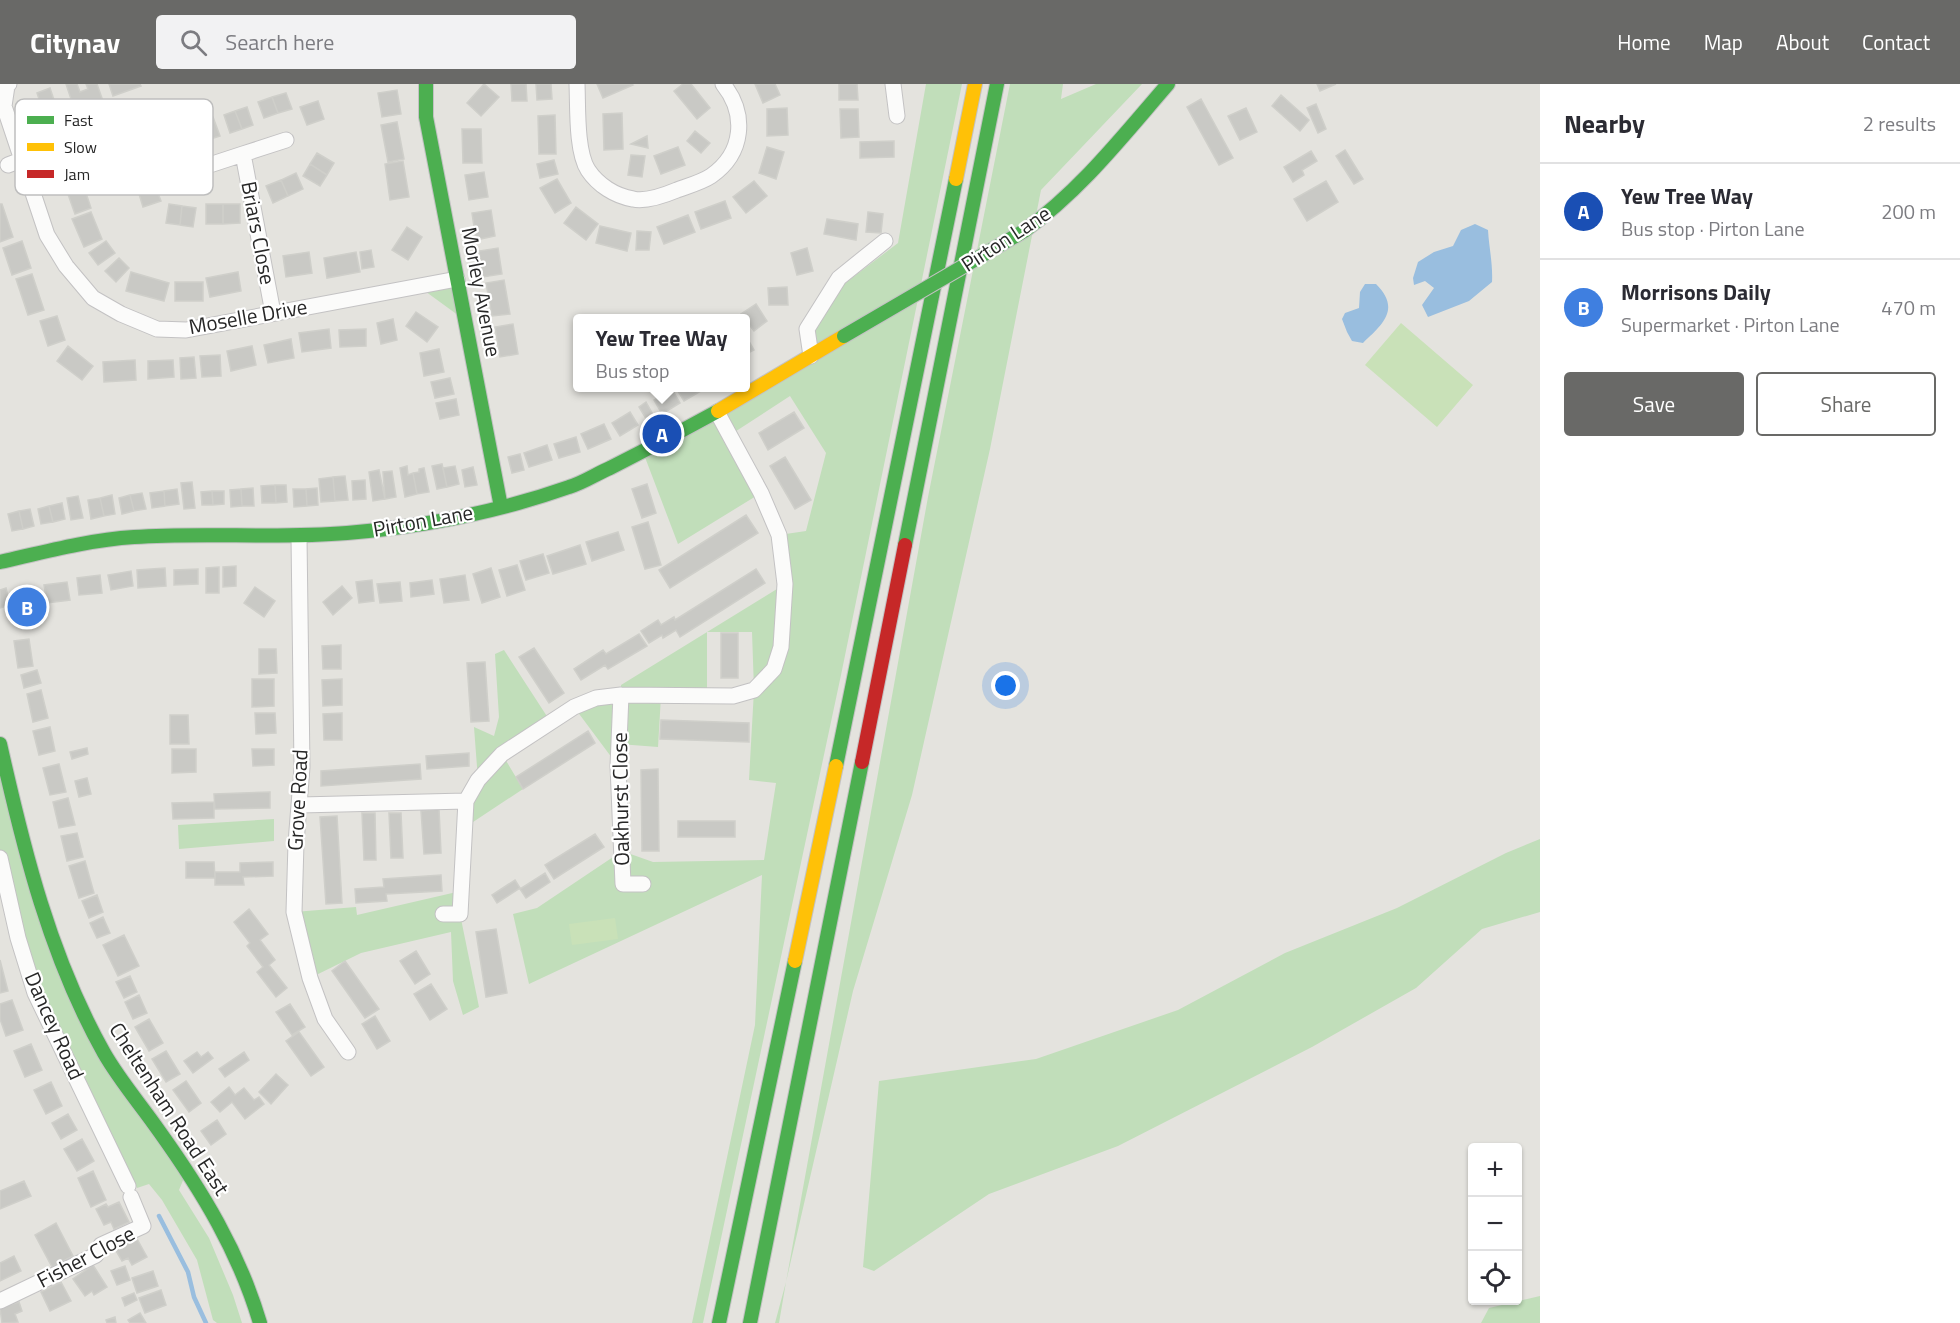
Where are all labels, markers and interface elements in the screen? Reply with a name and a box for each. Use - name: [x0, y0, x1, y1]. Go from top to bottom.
- search box: [156, 15, 576, 69]
- text: Citynav: [30, 21, 120, 64]
- text: Search here: [225, 25, 334, 59]
- icon: search: [177, 26, 210, 59]
- text: Home: [1617, 26, 1671, 58]
- text: Map: [1704, 26, 1743, 58]
- text: About: [1776, 26, 1829, 58]
- text: Contact: [1862, 26, 1930, 58]
- legend: [15, 99, 213, 195]
- text: Nearby: [1564, 104, 1645, 143]
- text: Fast: [64, 108, 93, 132]
- text: 2 results: [1863, 108, 1936, 139]
- text: Slow: [64, 135, 97, 159]
- text: Jam: [64, 162, 90, 186]
- street label: Briars Close: [233, 178, 285, 287]
- text: Yew Tree Way: [1621, 179, 1753, 213]
- text: A: [1577, 196, 1590, 227]
- text: 200 m: [1881, 196, 1936, 227]
- street label: Pirton Lane: [954, 197, 1057, 279]
- text: Bus stop · Pirton Lane: [1621, 213, 1805, 244]
- street label: Morley Avenue: [454, 224, 510, 359]
- text: Morrisons Daily: [1621, 275, 1771, 309]
- street label: Moselle Drive: [186, 290, 310, 342]
- text: B: [1577, 292, 1590, 323]
- text: 470 m: [1881, 292, 1936, 323]
- text: Supermarket · Pirton Lane: [1621, 309, 1840, 340]
- popup: [573, 314, 750, 392]
- text: Yew Tree Way: [596, 321, 727, 355]
- text: Bus stop: [596, 355, 670, 386]
- button: Save: [1564, 372, 1744, 436]
- button: Share: [1756, 372, 1936, 436]
- pin: A: [642, 412, 682, 456]
- street label: Pirton Lane: [370, 495, 475, 545]
- pin: B: [8, 584, 46, 630]
- your location: [991, 671, 1020, 700]
- street label: Oakhurst Close: [603, 732, 637, 866]
- street label: Grove Road: [278, 748, 316, 851]
- street label: Dancey Road: [17, 967, 93, 1085]
- street label: Cheltenham Road East: [102, 1016, 238, 1202]
- map controls: [1468, 1143, 1522, 1305]
- button: +: [1468, 1143, 1522, 1197]
- button: −: [1468, 1197, 1522, 1251]
- street label: Fisher Close: [31, 1217, 140, 1295]
- button: locate: [1468, 1251, 1522, 1305]

